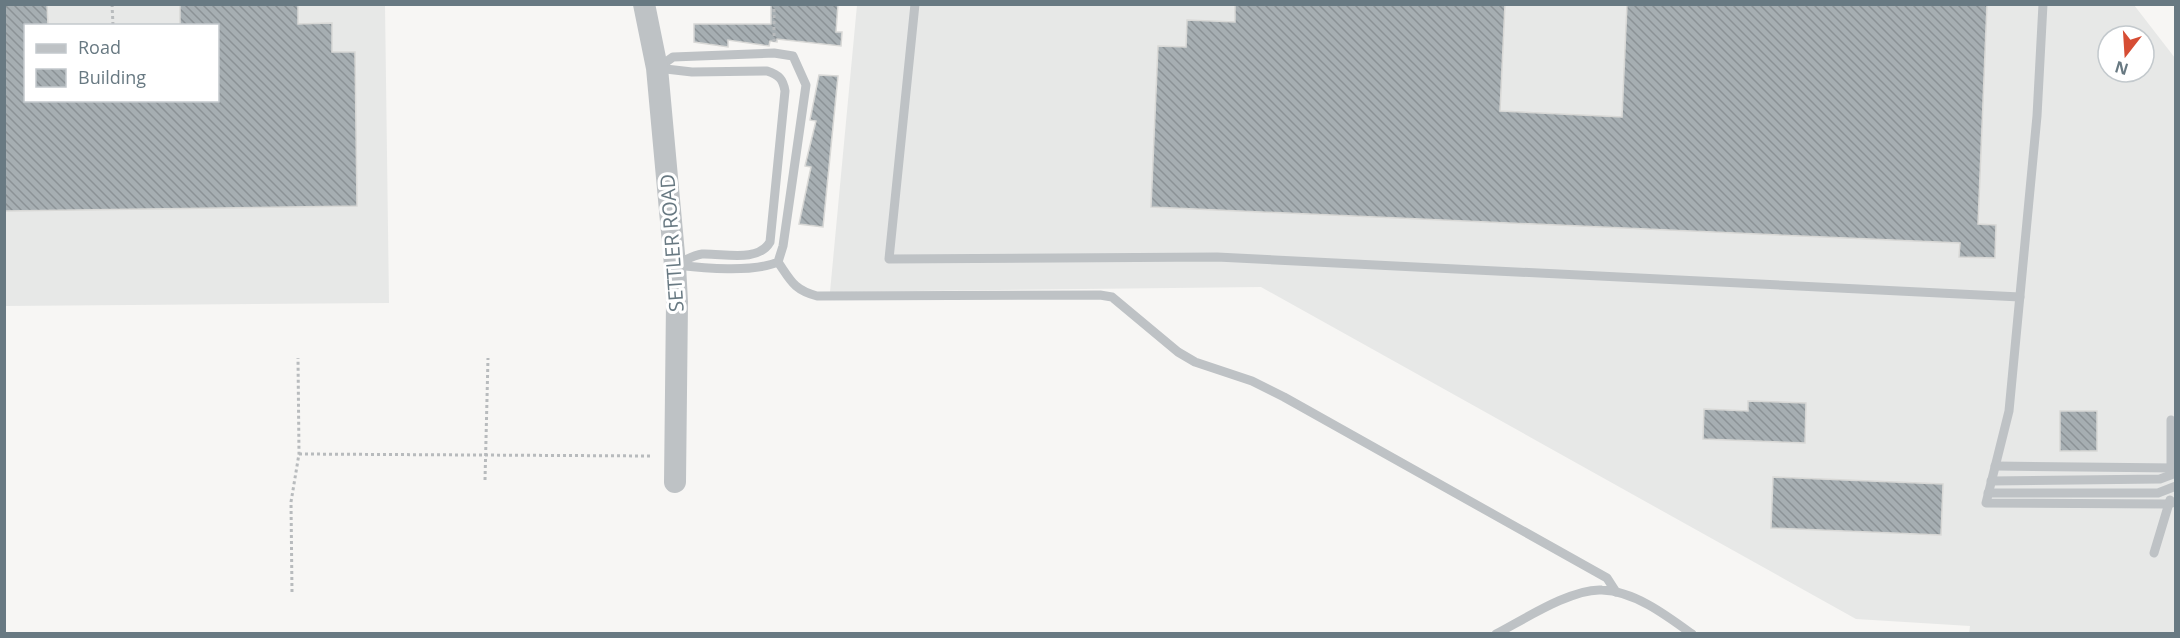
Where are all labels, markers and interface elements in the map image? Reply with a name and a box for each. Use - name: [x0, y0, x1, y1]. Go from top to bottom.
- legend: [24, 24, 219, 102]
- north arrow: [2096, 24, 2156, 84]
- text: Road: [78, 35, 121, 59]
- text: N: [2112, 56, 2131, 81]
- text: Building: [78, 65, 146, 89]
- street label: SETTLER ROAD: [653, 173, 690, 313]

